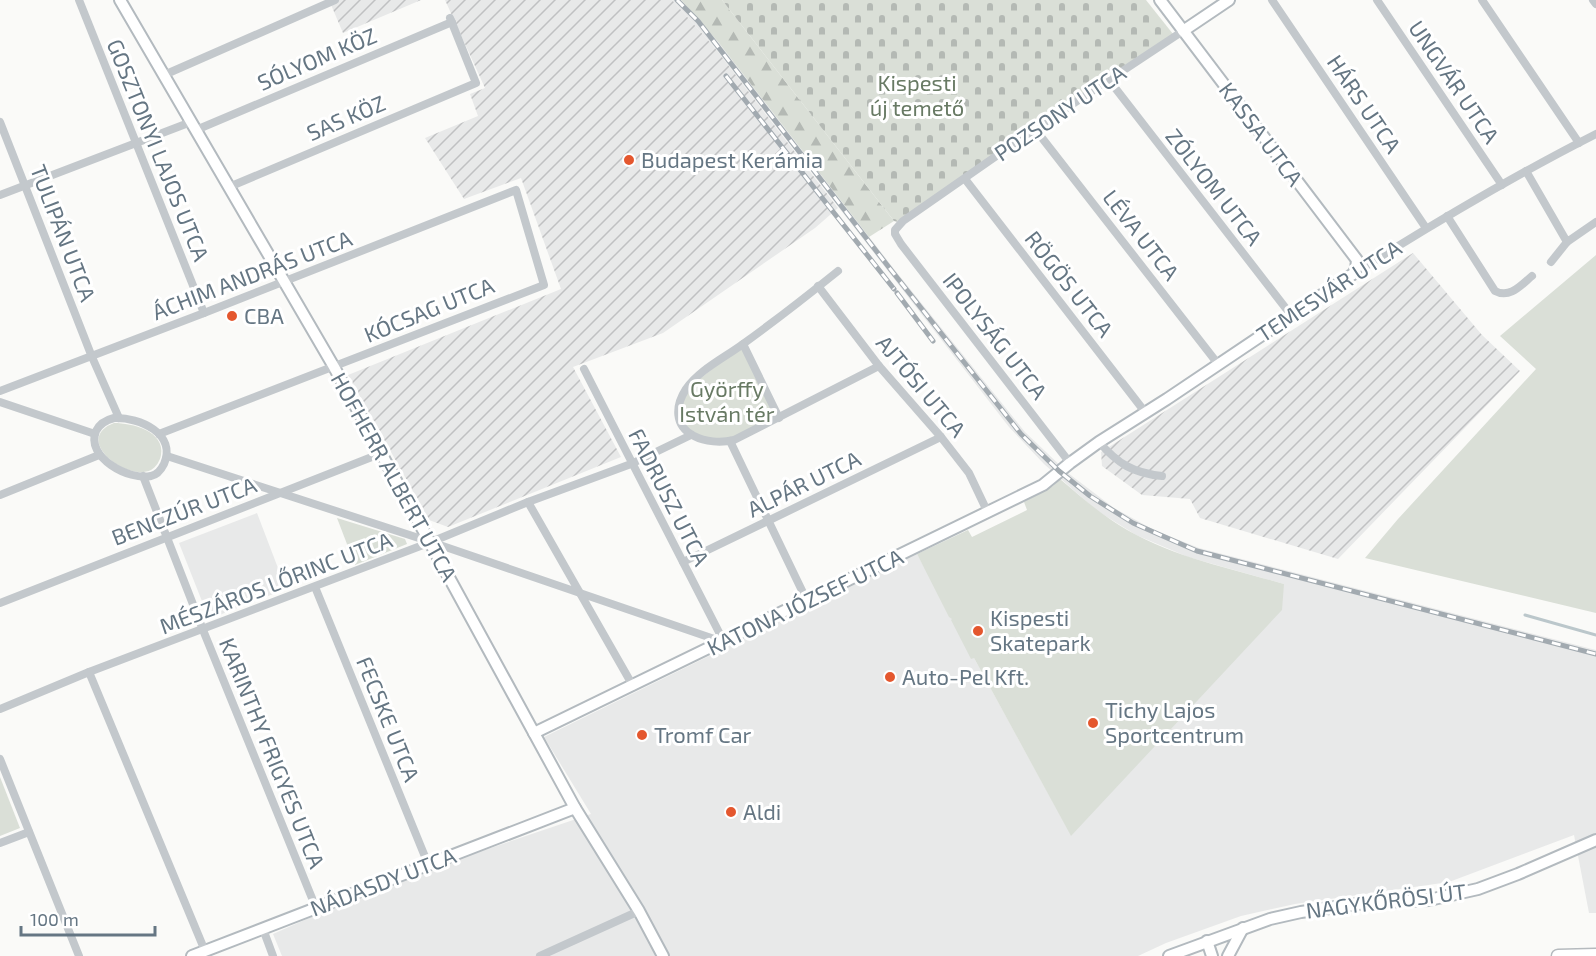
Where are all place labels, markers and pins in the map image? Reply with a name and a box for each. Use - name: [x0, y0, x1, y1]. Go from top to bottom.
- place label: Budapest Kerámia: [641, 146, 823, 172]
- marker: Budapest Kerámia: [622, 153, 636, 167]
- place label: CBA: [244, 302, 284, 328]
- marker: CBA: [225, 309, 239, 323]
- place label: Kispesti Skatepark: [990, 604, 1091, 655]
- marker: Kispesti Skatepark: [971, 624, 985, 638]
- place label: Auto-Pel Kft.: [902, 663, 1029, 689]
- marker: Auto-Pel Kft.: [883, 670, 897, 684]
- place label: Tichy Lajos Sportcentrum: [1105, 696, 1244, 747]
- marker: Tichy Lajos Sportcentrum: [1086, 716, 1100, 730]
- place label: Tromf Car: [654, 721, 752, 747]
- marker: Tromf Car: [635, 728, 649, 742]
- place label: Aldi: [743, 798, 781, 824]
- marker: Aldi: [724, 805, 738, 819]

